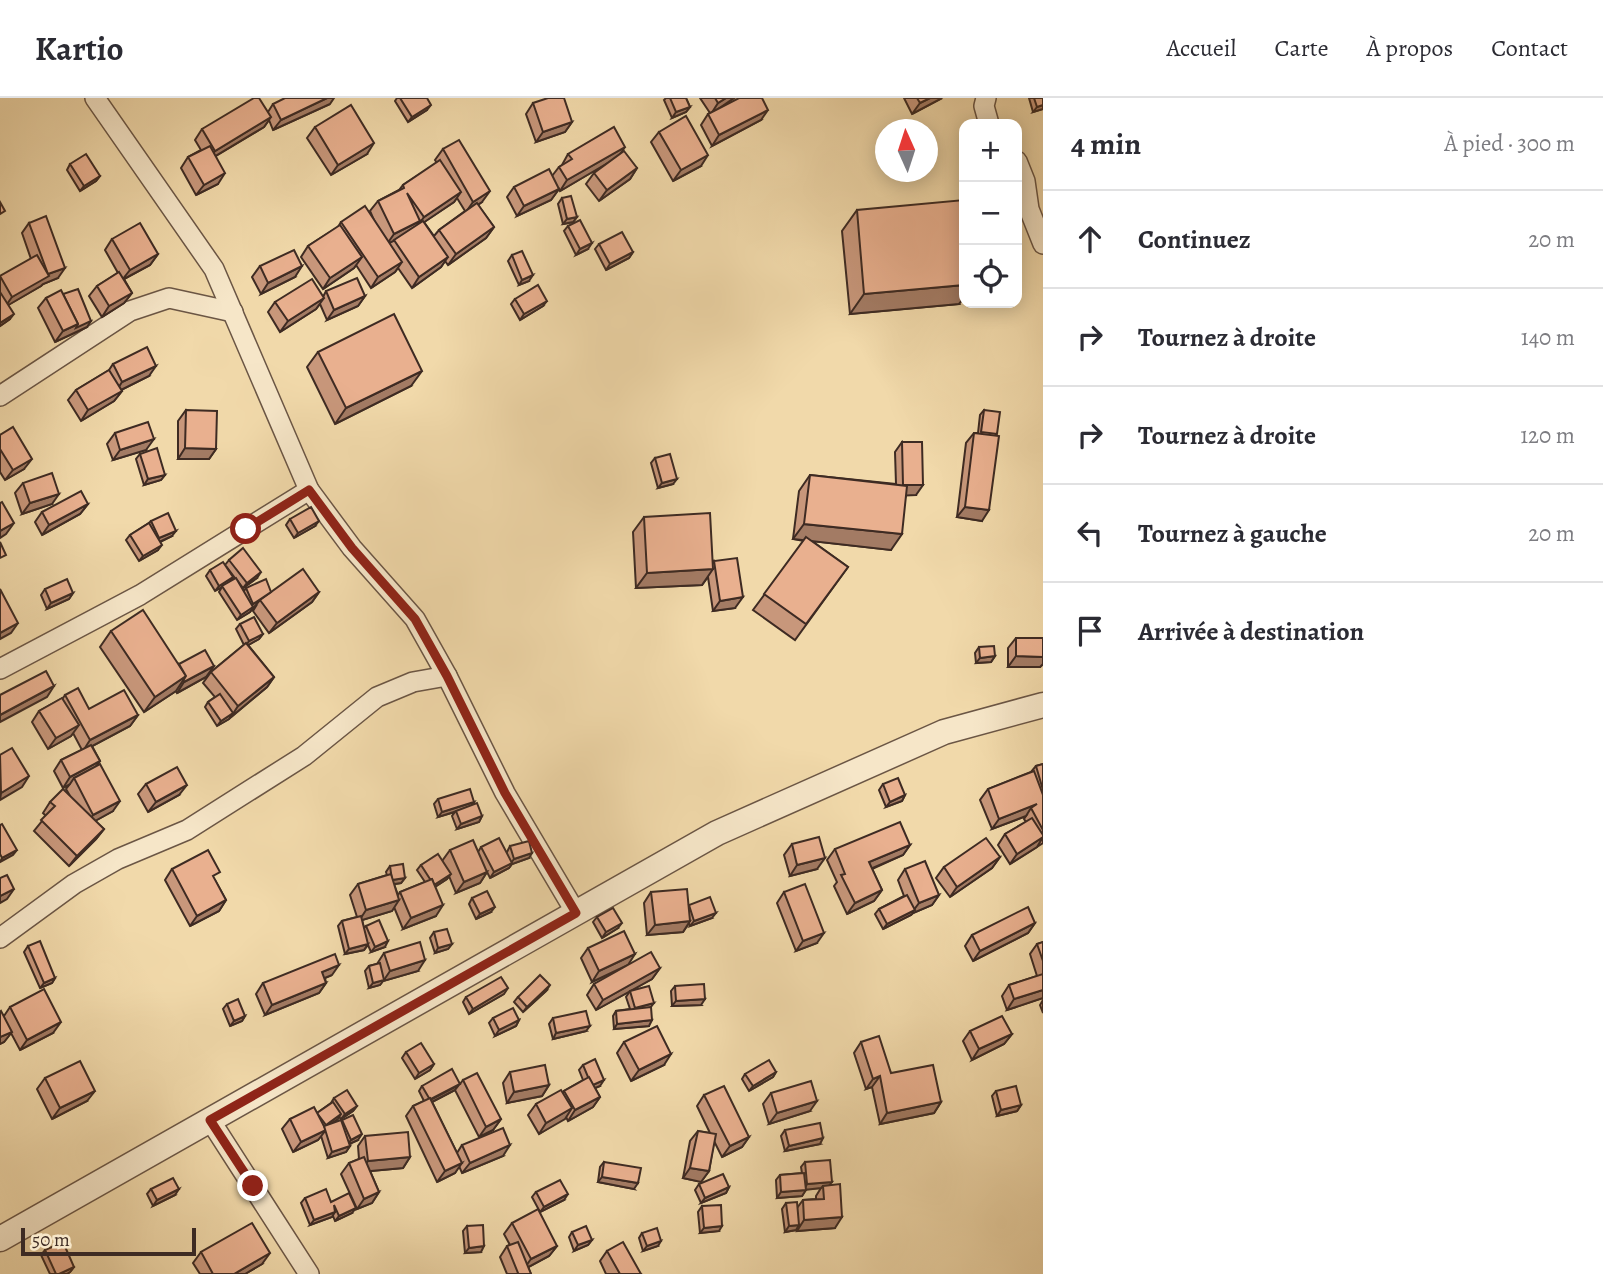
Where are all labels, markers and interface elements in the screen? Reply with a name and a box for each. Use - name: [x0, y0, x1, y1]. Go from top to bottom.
- text: Kartio: [35, 26, 123, 71]
- text: Accueil: [1166, 32, 1236, 64]
- text: Carte: [1274, 32, 1329, 64]
- text: À propos: [1367, 32, 1453, 64]
- text: Contact: [1491, 32, 1568, 64]
- north arrow: [875, 119, 938, 182]
- map controls: [959, 119, 1022, 308]
- button: +: [959, 119, 1022, 182]
- text: 4 min: [1071, 124, 1141, 164]
- text: À pied · 300 m: [1444, 128, 1575, 159]
- button: −: [959, 182, 1022, 245]
- icon: ahead: [1071, 220, 1109, 258]
- text: Continuez: [1138, 222, 1251, 257]
- text: 20 m: [1528, 224, 1575, 255]
- button: locate: [959, 245, 1022, 308]
- icon: right: [1071, 318, 1109, 356]
- text: Tournez à droite: [1138, 320, 1316, 355]
- text: 140 m: [1521, 322, 1575, 353]
- icon: right: [1071, 416, 1109, 454]
- text: Tournez à droite: [1138, 418, 1316, 453]
- text: 120 m: [1520, 420, 1575, 451]
- route start: [230, 513, 261, 544]
- icon: left: [1071, 514, 1109, 552]
- text: Tournez à gauche: [1138, 516, 1327, 551]
- text: 20 m: [1528, 518, 1575, 549]
- icon: arrive: [1071, 612, 1109, 650]
- text: Arrivée à destination: [1138, 614, 1364, 649]
- route end: [237, 1170, 268, 1201]
- scale bar: [21, 1225, 196, 1257]
- text: 50 m: [32, 1227, 70, 1253]

